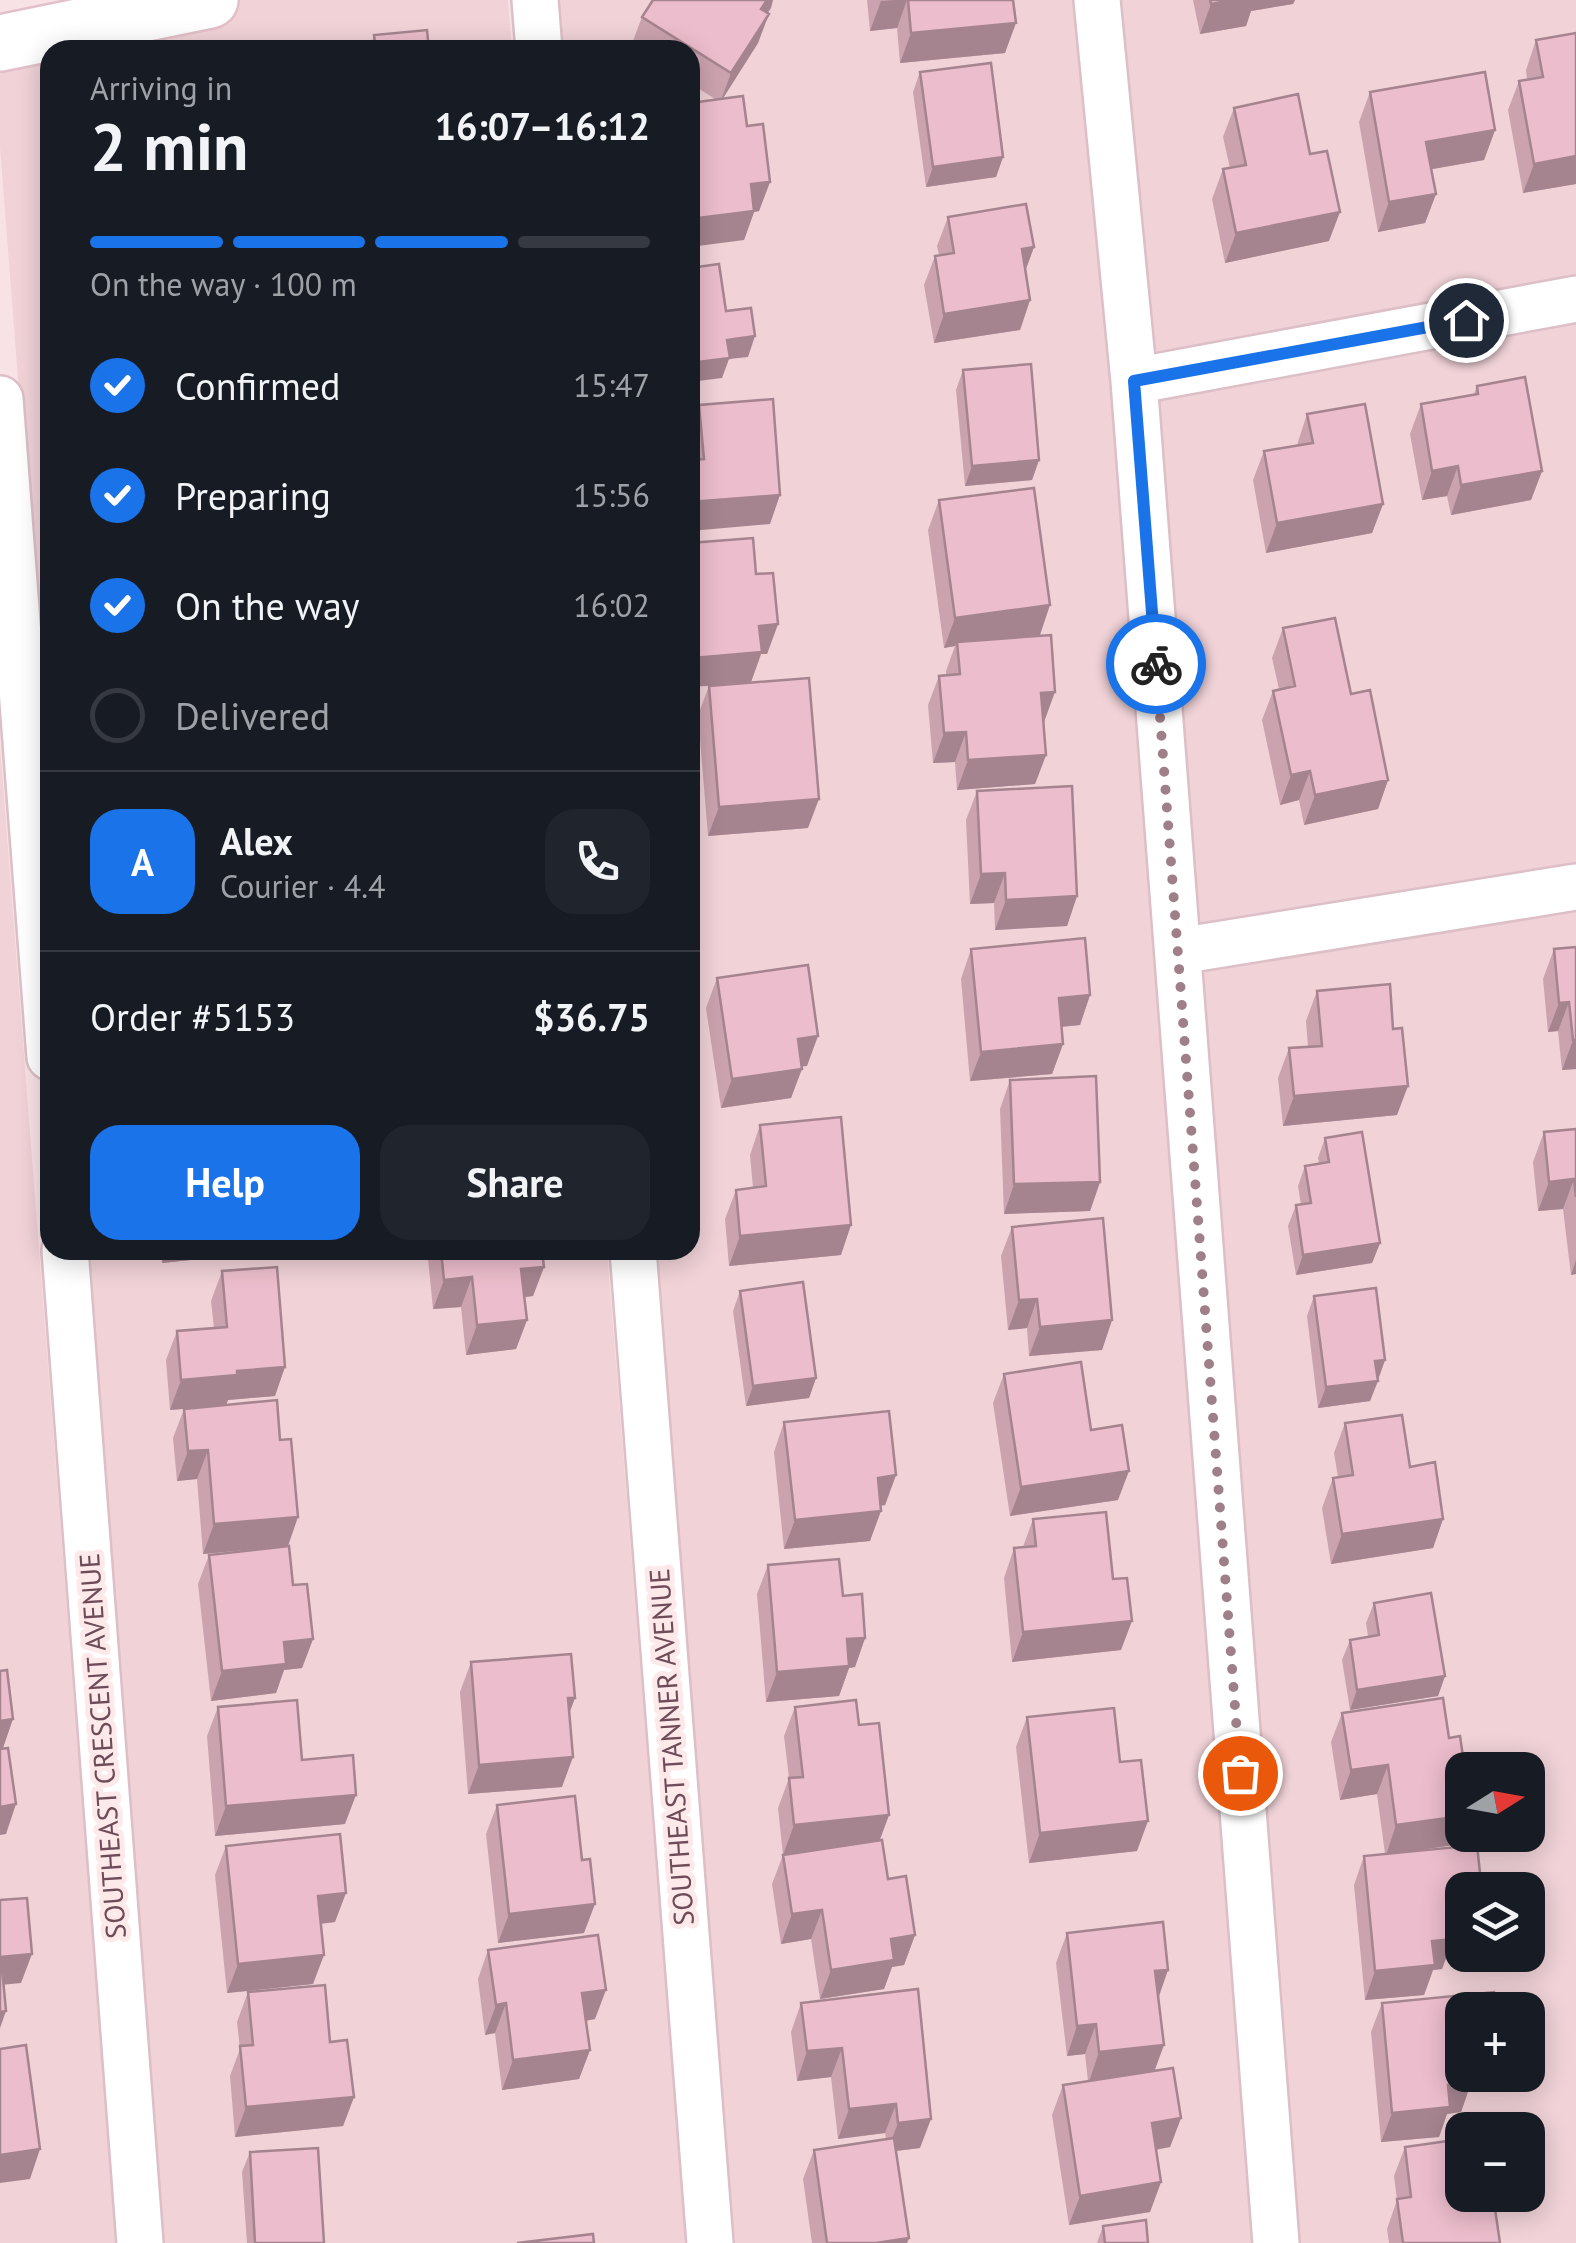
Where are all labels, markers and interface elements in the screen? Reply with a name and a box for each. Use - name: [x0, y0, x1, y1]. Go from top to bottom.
- text: Arriving in: [90, 67, 232, 109]
- text: 16:07–16:12: [435, 101, 650, 150]
- text: 2 min: [90, 104, 249, 188]
- text: On the way · 100 m: [90, 263, 357, 305]
- pin: [1424, 278, 1509, 363]
- icon: home: [1439, 293, 1494, 348]
- icon: check: [90, 358, 145, 413]
- text: Confirmed: [175, 361, 341, 410]
- text: 15:47: [573, 364, 650, 406]
- icon: check: [90, 468, 145, 523]
- text: Preparing: [175, 471, 331, 520]
- text: 15:56: [573, 474, 650, 516]
- icon: check: [90, 578, 145, 633]
- text: On the way: [175, 581, 360, 630]
- text: 16:02: [573, 584, 650, 626]
- courier: [1106, 614, 1206, 714]
- icon: bike: [1129, 637, 1184, 692]
- text: Delivered: [175, 691, 330, 740]
- button: phone: [545, 809, 650, 914]
- text: Alex: [220, 816, 293, 865]
- text: A: [131, 837, 154, 886]
- text: Courier · 4.4: [220, 865, 386, 907]
- text: Order #5153: [90, 992, 295, 1041]
- text: $36.75: [533, 992, 650, 1041]
- button: Help: [90, 1125, 360, 1240]
- button: Share: [380, 1125, 650, 1240]
- street label: SOUTHEAST CRESCENT AVENUE: [70, 1552, 134, 1940]
- street label: SOUTHEAST TANNER AVENUE: [640, 1567, 702, 1927]
- pin: [1198, 1731, 1283, 1816]
- icon: bag: [1213, 1746, 1268, 1801]
- north arrow: [1445, 1752, 1545, 1852]
- map controls: [1445, 1752, 1545, 2212]
- button: layers: [1445, 1872, 1545, 1972]
- button: +: [1445, 1992, 1545, 2092]
- button: −: [1445, 2112, 1545, 2212]

